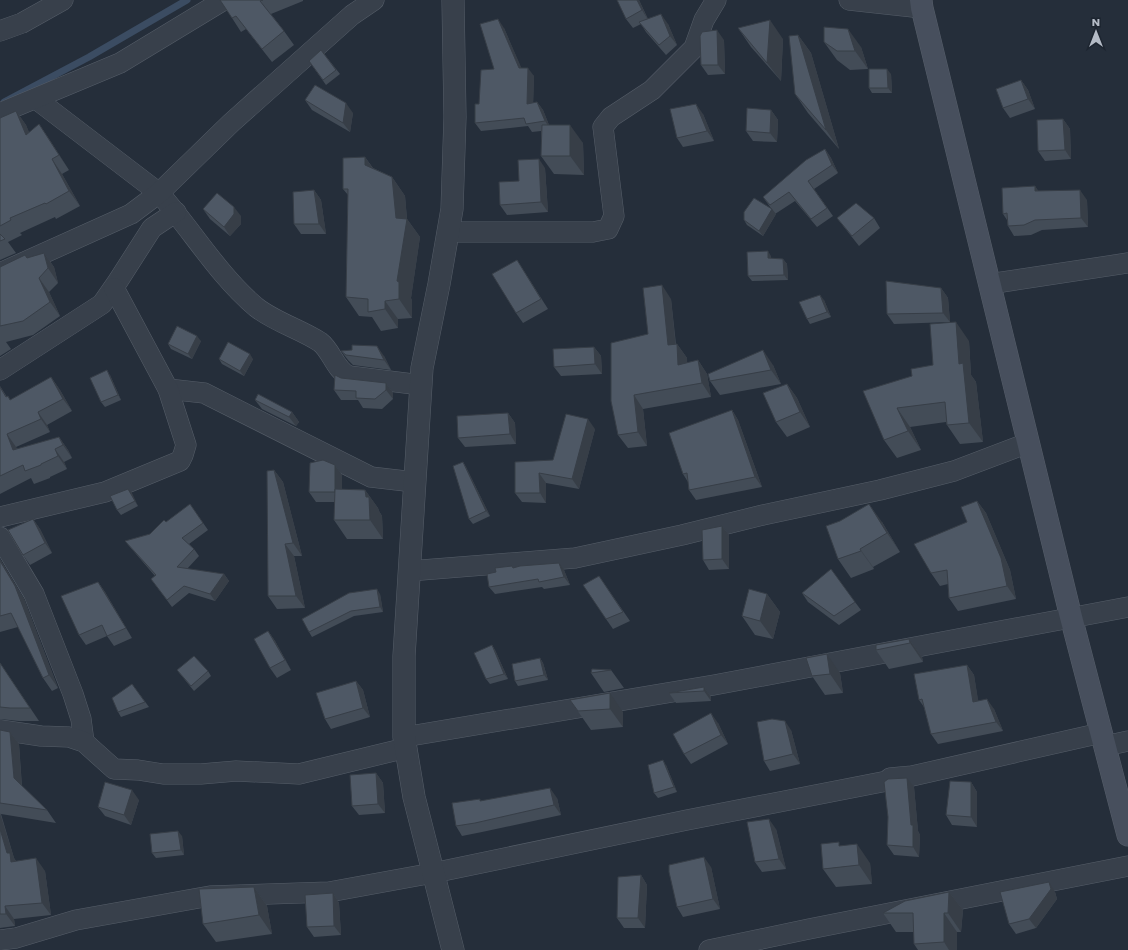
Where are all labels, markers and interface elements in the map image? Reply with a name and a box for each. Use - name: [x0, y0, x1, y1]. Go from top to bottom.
- north arrow: [1076, 12, 1116, 52]
- text: N: [1092, 14, 1100, 30]

